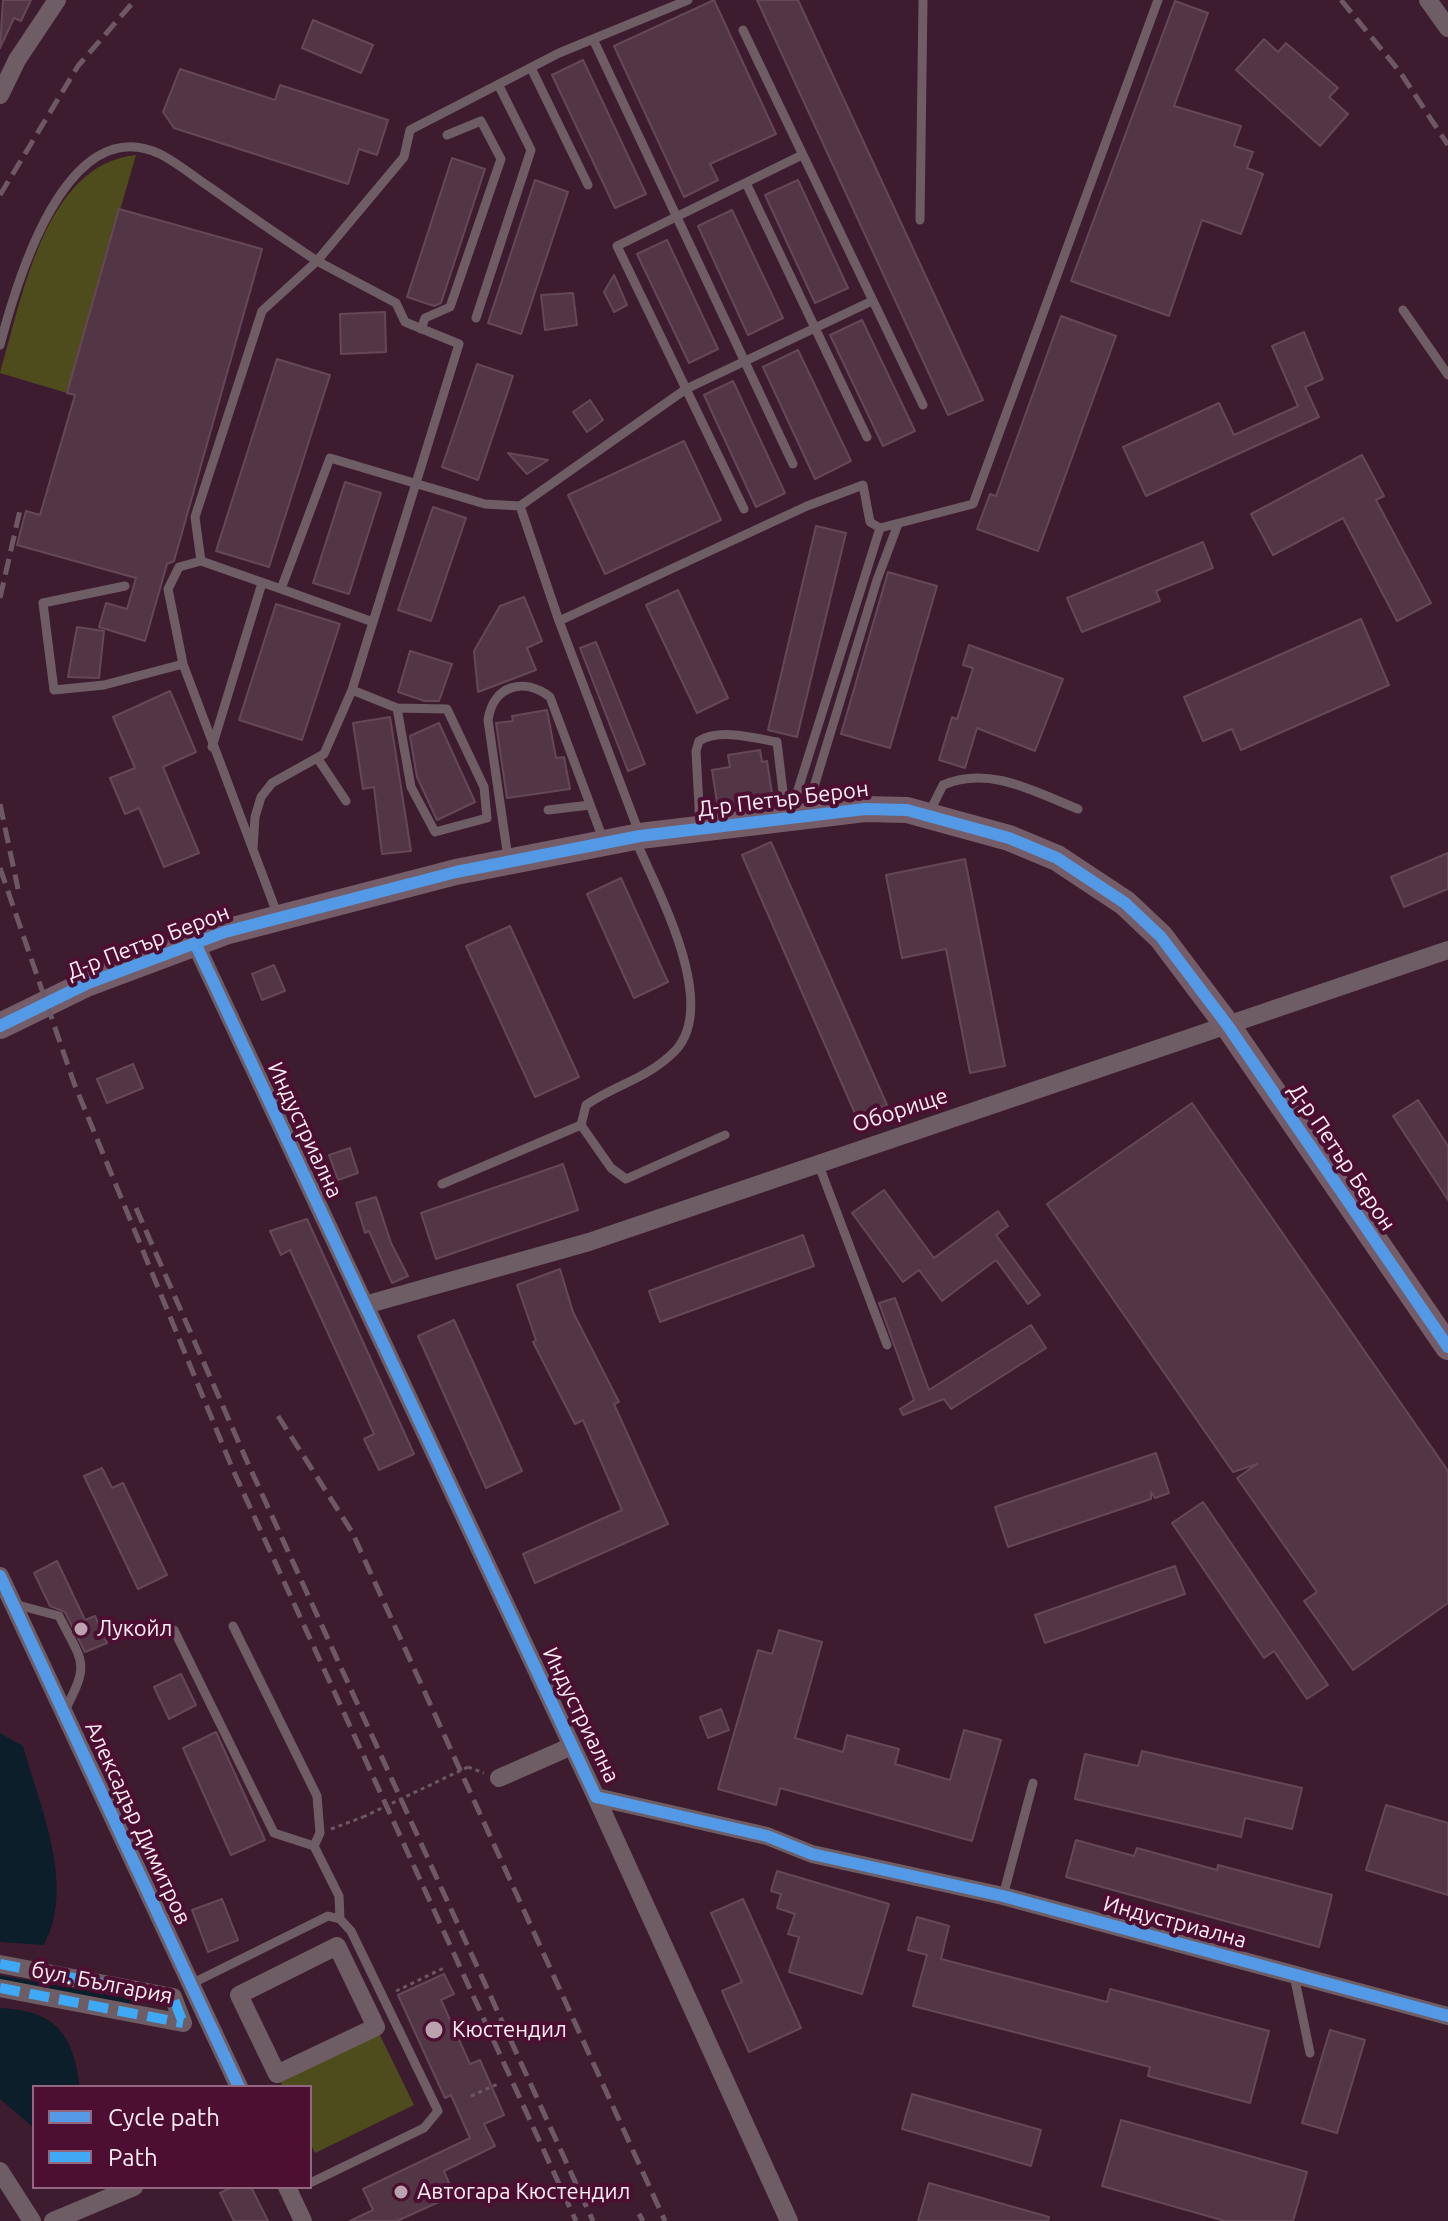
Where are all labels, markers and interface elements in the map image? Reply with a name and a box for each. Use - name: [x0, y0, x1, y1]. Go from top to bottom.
- street label: Д-р Петър Берон: [696, 775, 870, 823]
- street label: Д-р Петър Берон: [63, 899, 233, 985]
- street label: Индустриална: [262, 1058, 348, 1202]
- street label: Д-р Петър Берон: [1283, 1078, 1401, 1236]
- street label: Оборище: [849, 1082, 951, 1138]
- place label: Лукойл: [97, 1616, 172, 1642]
- marker: Лукойл: [72, 1620, 90, 1638]
- street label: Индустриална: [537, 1643, 625, 1787]
- street label: Алексадър Димитров: [79, 1717, 197, 1929]
- street label: Индустриална: [1101, 1890, 1249, 1954]
- street label: бул. България: [29, 1956, 175, 2010]
- place label: Кюстендил: [452, 2017, 567, 2043]
- marker: Кюстендил: [423, 2019, 445, 2041]
- legend: [32, 2085, 312, 2189]
- text: Cycle path: [108, 2104, 220, 2131]
- text: Path: [108, 2144, 158, 2171]
- place label: Автогара Кюстендил: [417, 2179, 630, 2205]
- marker: Автогара Кюстендил: [392, 2183, 410, 2201]

